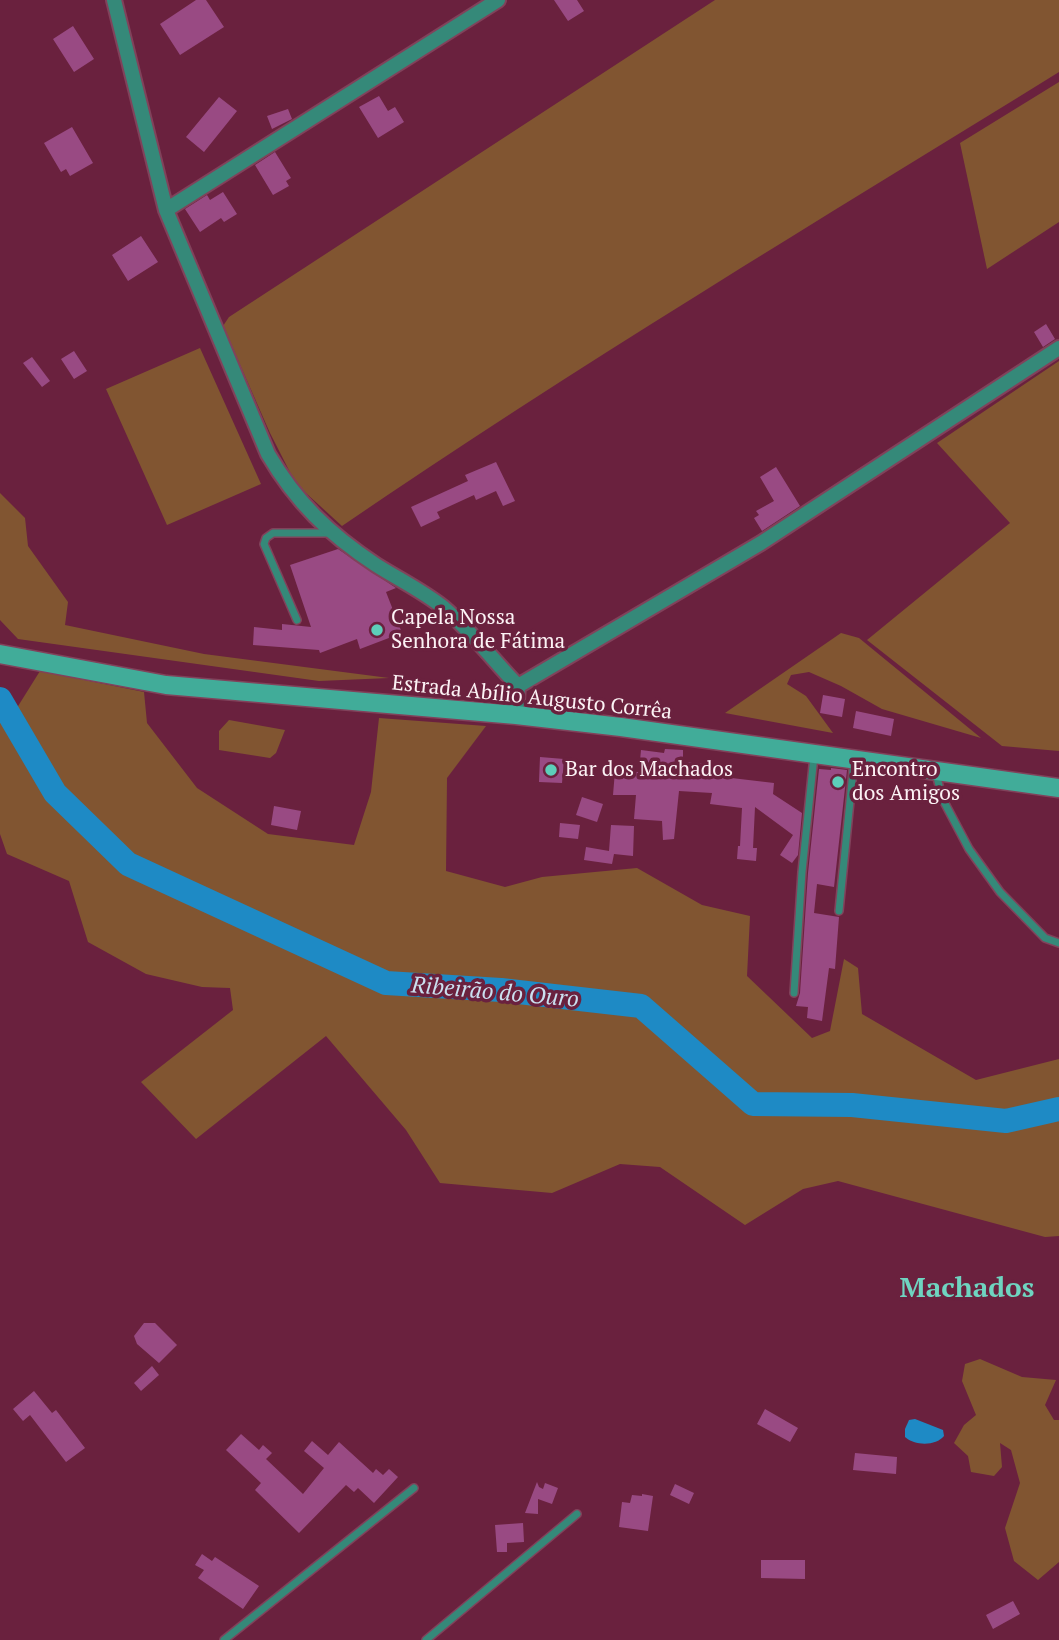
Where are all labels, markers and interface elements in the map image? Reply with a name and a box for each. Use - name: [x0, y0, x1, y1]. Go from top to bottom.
- place label: Capela Nossa Senhora de Fátima: [391, 605, 565, 655]
- marker: Capela Nossa Senhora de Fátima: [369, 622, 385, 638]
- street label: Estrada Abílio Augusto Corrêa: [391, 671, 673, 725]
- place label: Bar dos Machados: [565, 757, 733, 783]
- place label: Encontro dos Amigos: [852, 757, 960, 807]
- marker: Bar dos Machados: [543, 762, 559, 778]
- marker: Encontro dos Amigos: [830, 774, 846, 790]
- water label: Ribeirão do Ouro: [410, 972, 580, 1014]
- district label: Machados: [900, 1272, 1034, 1306]

